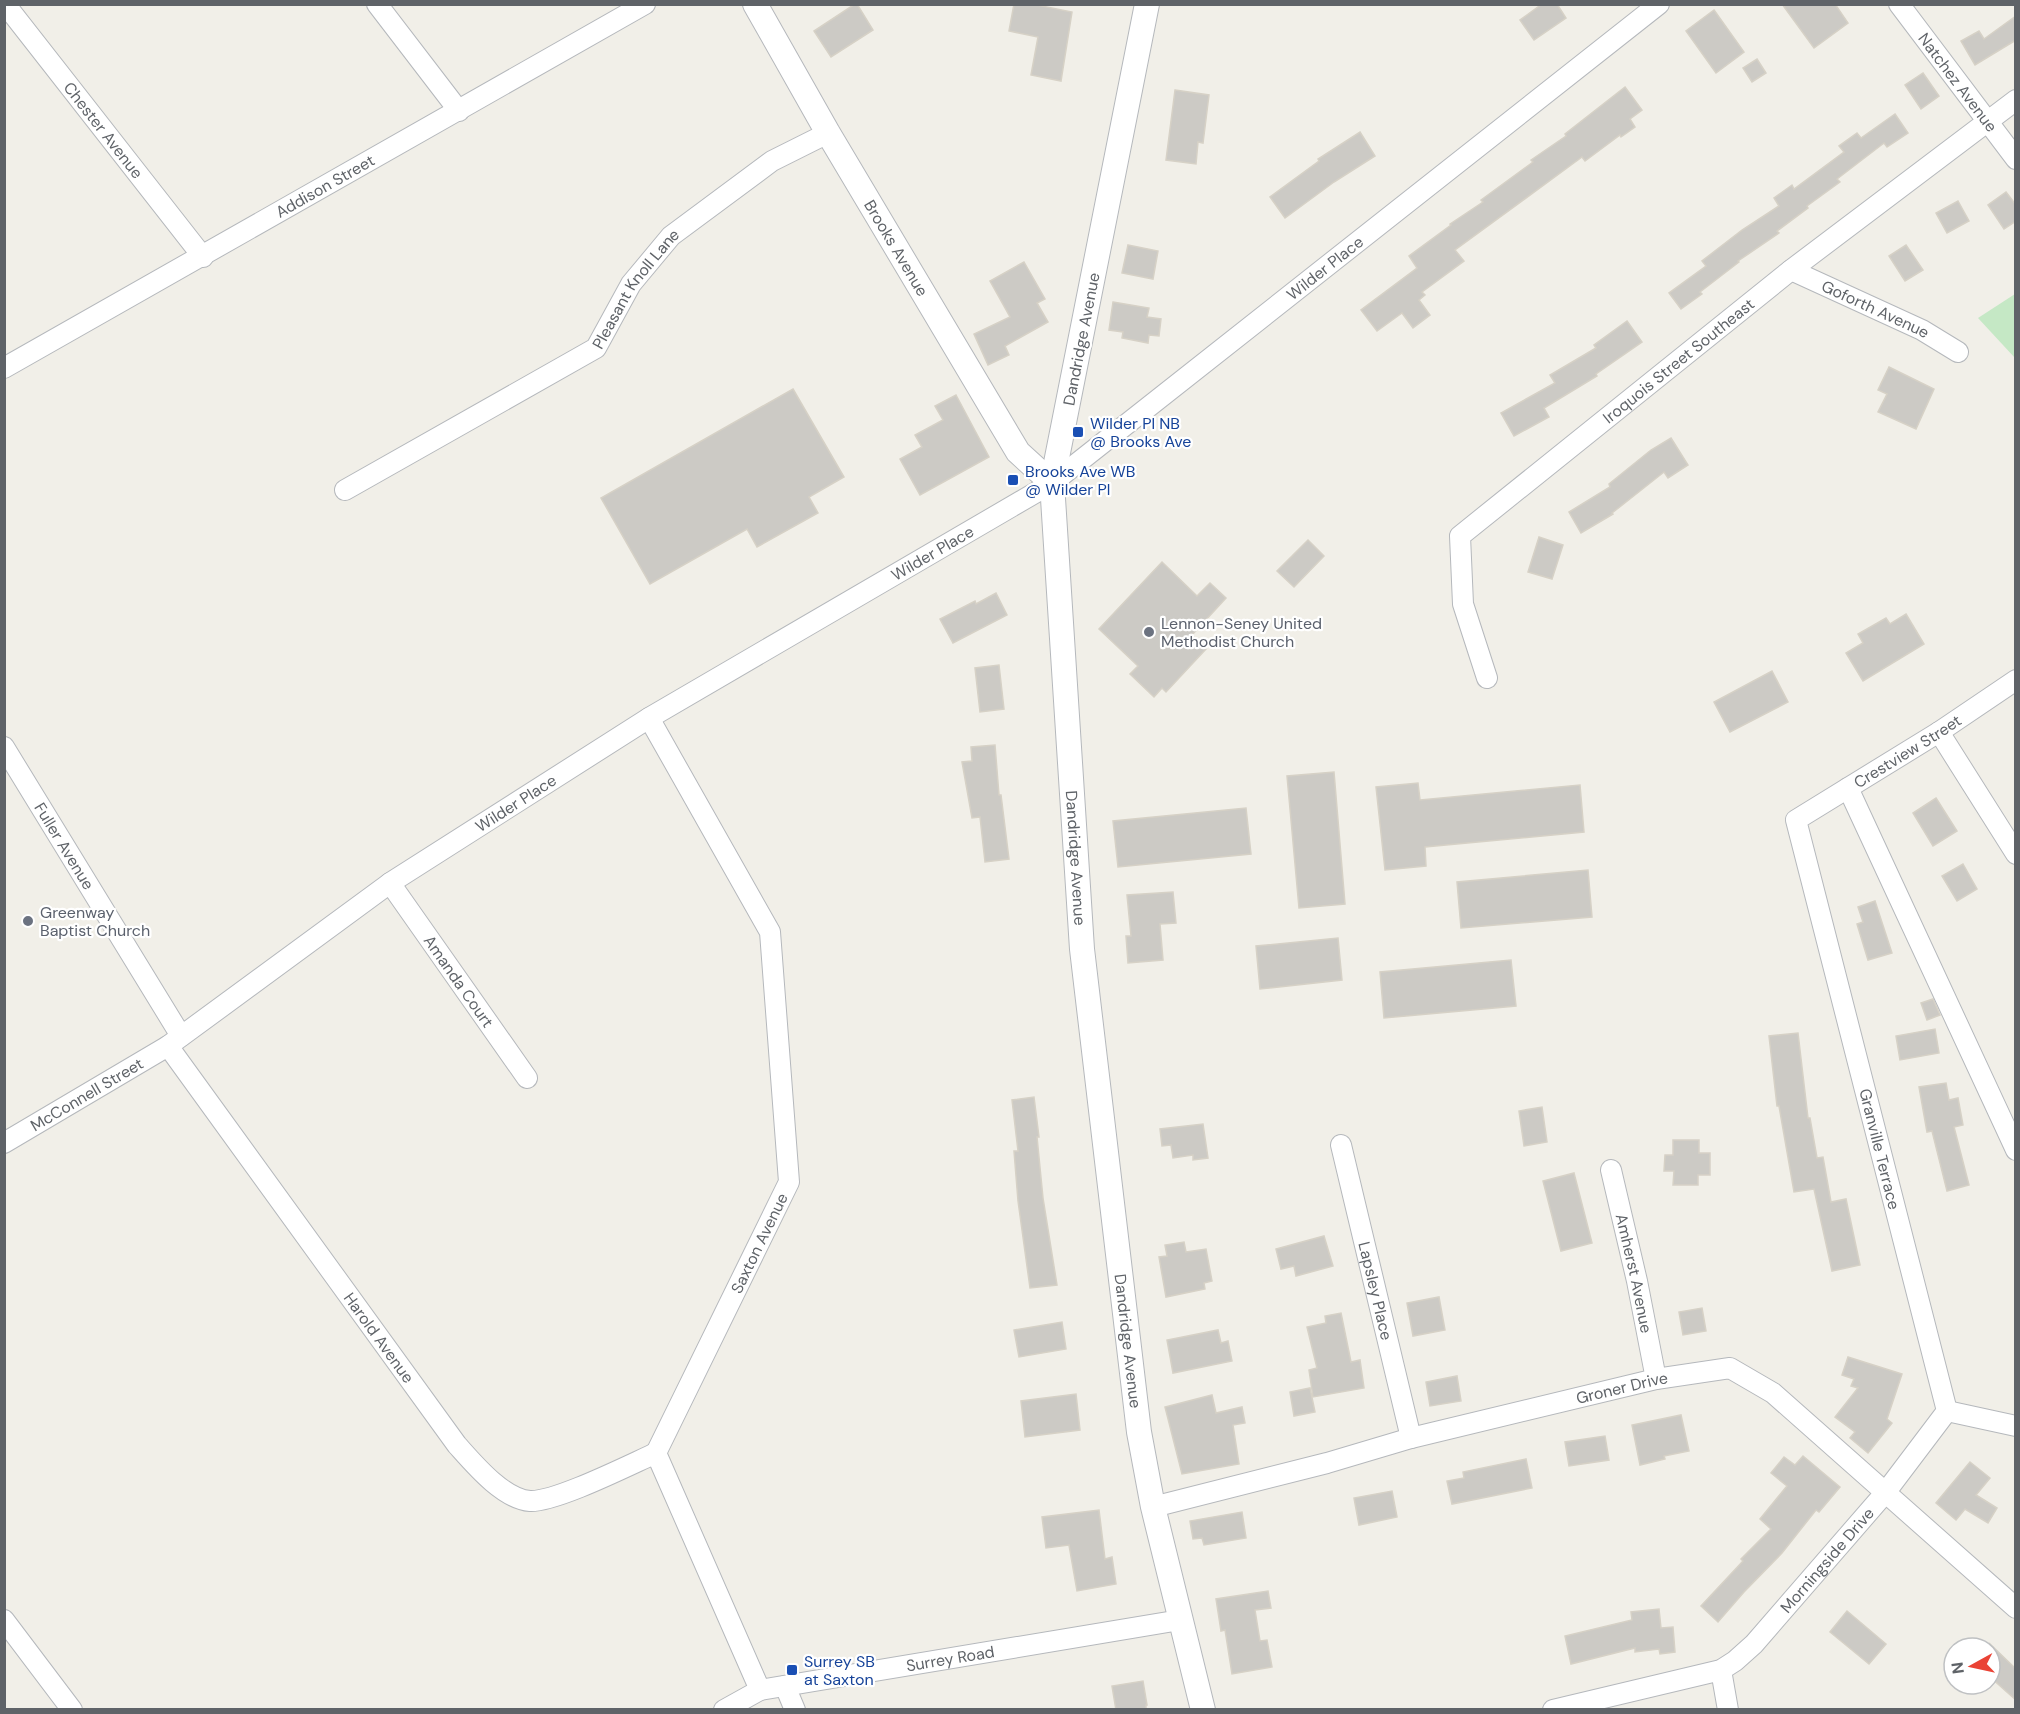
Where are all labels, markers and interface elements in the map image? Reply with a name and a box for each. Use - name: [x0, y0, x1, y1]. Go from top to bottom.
- street label: Natchez Avenue: [1913, 29, 2002, 136]
- street label: Chester Avenue: [59, 78, 148, 183]
- street label: Addison Street: [272, 150, 378, 223]
- street label: Brooks Avenue: [859, 196, 933, 300]
- street label: Pleasant Knoll Lane: [588, 224, 683, 353]
- street label: Wilder Place: [1282, 231, 1368, 305]
- street label: Dandridge Avenue: [1058, 271, 1105, 407]
- street label: Goforth Avenue: [1818, 275, 1933, 343]
- street label: Iroquois Street Southeast: [1599, 294, 1759, 428]
- place label: Wilder Pl NB @ Brooks Ave: [1090, 413, 1191, 452]
- marker: Wilder Pl NB @ Brooks Ave: [1071, 425, 1085, 439]
- place label: Brooks Ave WB @ Wilder Pl: [1025, 461, 1135, 500]
- marker: Brooks Ave WB @ Wilder Pl: [1006, 473, 1020, 487]
- street label: Wilder Place: [887, 521, 978, 585]
- place label: Lennon-Seney United Methodist Church: [1161, 613, 1322, 652]
- marker: Lennon-Seney United Methodist Church: [1142, 625, 1156, 639]
- street label: Crestview Street: [1850, 710, 1966, 793]
- street label: Wilder Place: [472, 770, 560, 837]
- street label: Dandridge Avenue: [1061, 790, 1090, 926]
- street label: Fuller Avenue: [29, 799, 99, 894]
- place label: Greenway Baptist Church: [40, 902, 150, 941]
- marker: Greenway Baptist Church: [21, 914, 35, 928]
- street label: Amanda Court: [419, 931, 498, 1032]
- street label: McConnell Street: [26, 1053, 147, 1136]
- street label: Granville Terrace: [1854, 1086, 1905, 1212]
- street label: Saxton Avenue: [726, 1190, 793, 1297]
- street label: Amherst Avenue: [1611, 1212, 1657, 1335]
- street label: Lapsley Place: [1353, 1240, 1397, 1342]
- street label: Dandridge Avenue: [1109, 1273, 1146, 1409]
- street label: Harold Avenue: [339, 1288, 419, 1387]
- street label: Groner Drive: [1574, 1367, 1669, 1409]
- street label: Morningside Drive: [1776, 1503, 1879, 1618]
- north arrow: [1942, 1636, 2002, 1696]
- street label: Surrey Road: [905, 1641, 996, 1676]
- place label: Surrey SB at Saxton: [804, 1651, 875, 1690]
- text: N: [1946, 1661, 1969, 1675]
- marker: Surrey SB at Saxton: [785, 1663, 799, 1677]

